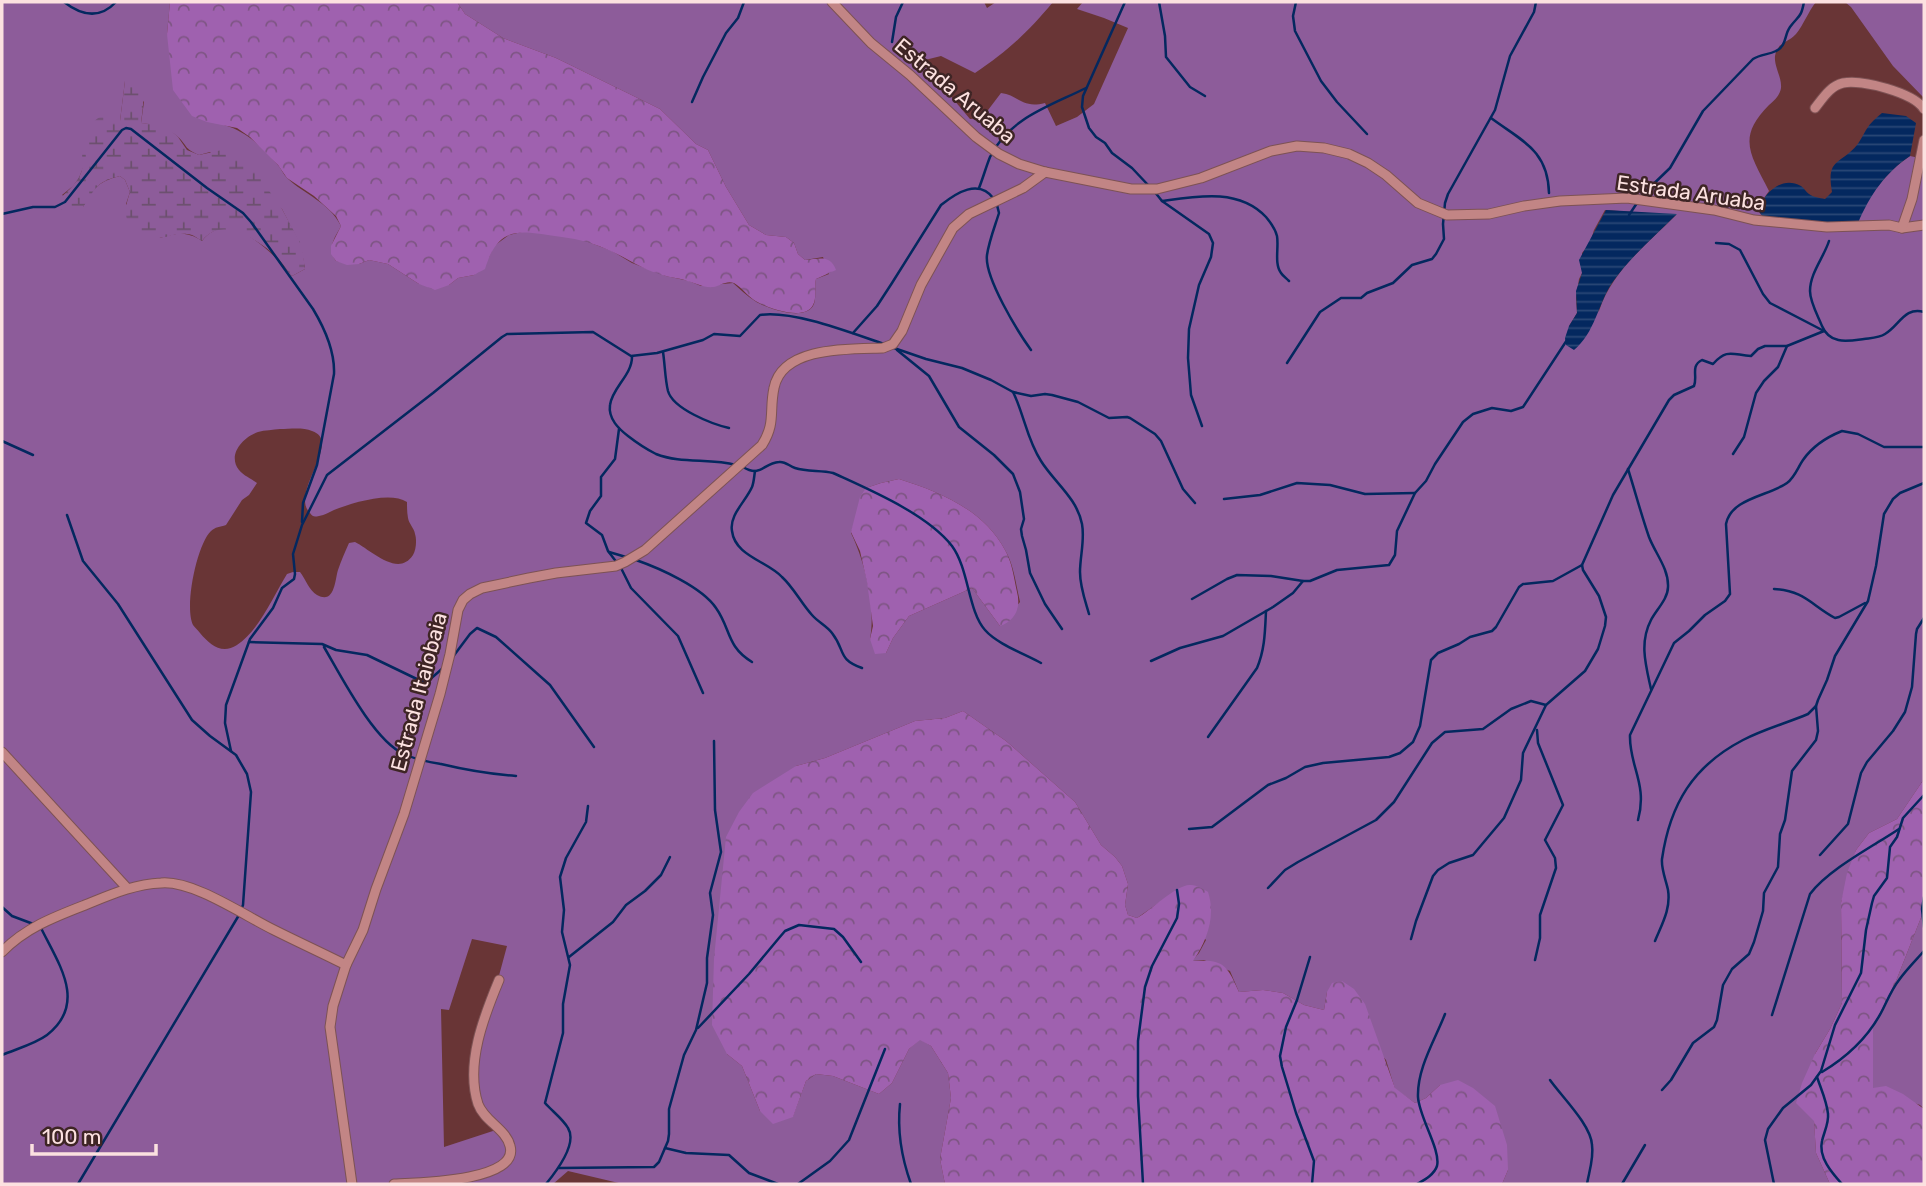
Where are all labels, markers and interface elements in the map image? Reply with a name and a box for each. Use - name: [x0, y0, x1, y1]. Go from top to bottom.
- street label: Estrada Aruaba: [890, 33, 1021, 148]
- street label: Estrada Aruaba: [1615, 170, 1767, 215]
- street label: Estrada Itaiobaia: [385, 610, 452, 774]
- scale bar: [32, 1112, 156, 1156]
- text: 100 m: [42, 1124, 101, 1149]

